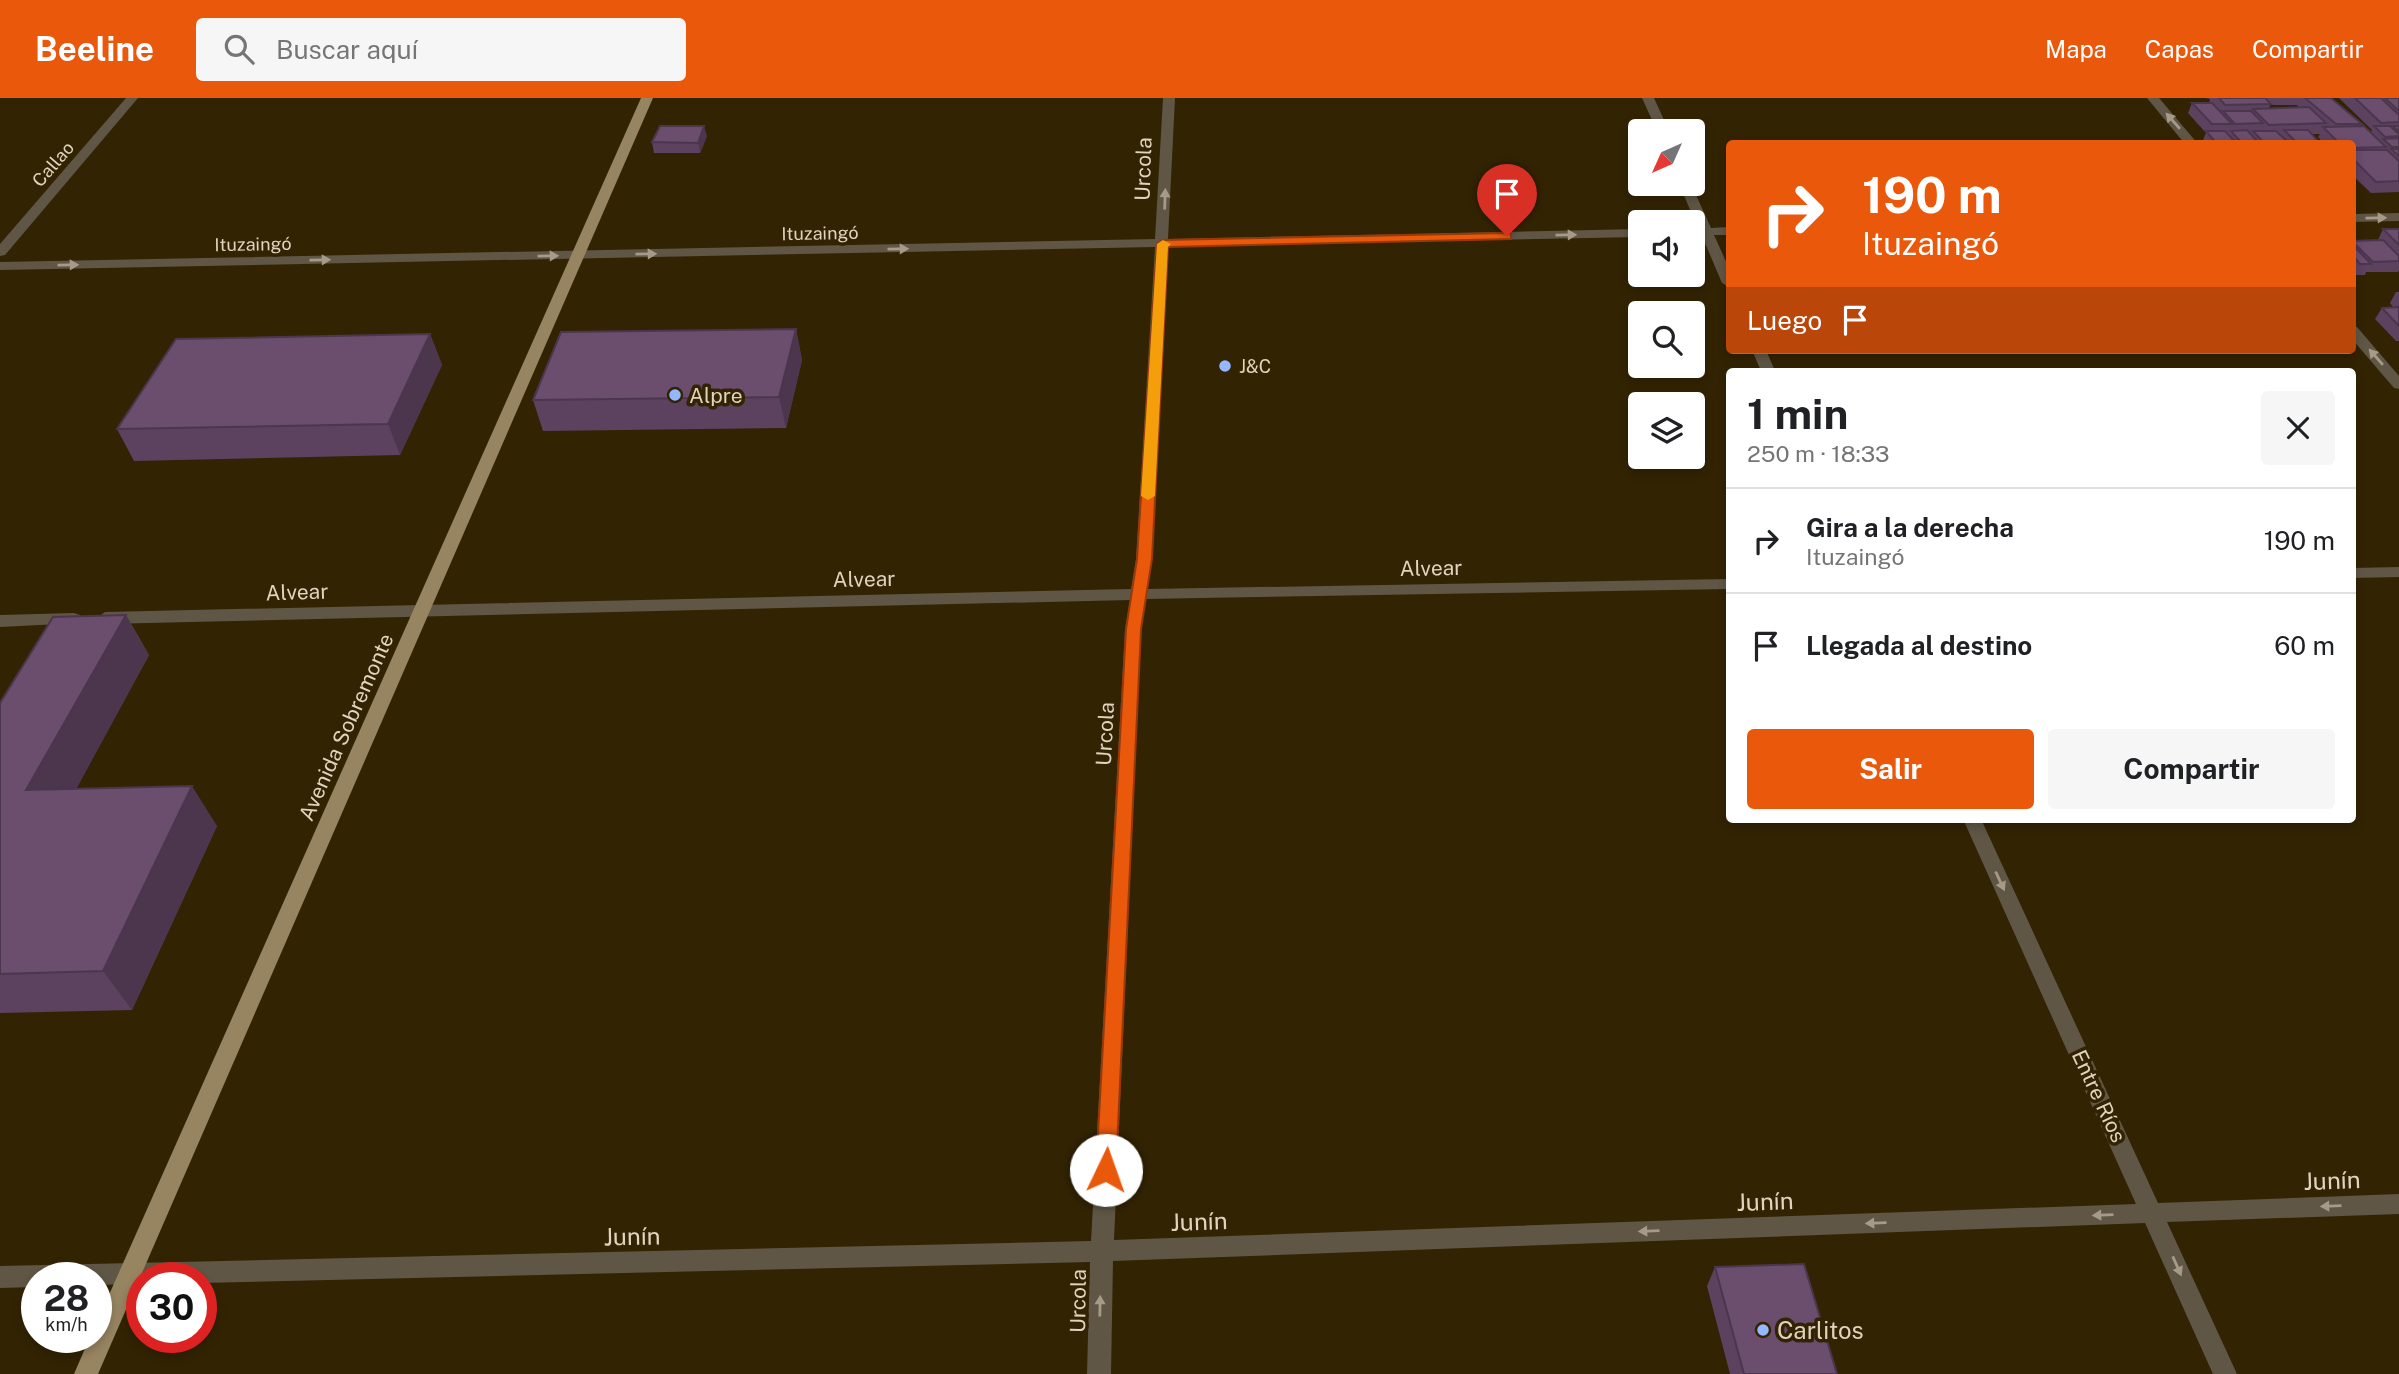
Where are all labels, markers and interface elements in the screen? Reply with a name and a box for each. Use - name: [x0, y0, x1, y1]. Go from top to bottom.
- search box: [196, 18, 686, 81]
- text: Beeline: [35, 30, 154, 68]
- icon: search: [220, 30, 258, 68]
- text: Buscar aquí: [276, 34, 418, 65]
- text: Mapa: [2045, 35, 2107, 63]
- text: Capas: [2145, 35, 2214, 63]
- text: Compartir: [2252, 35, 2364, 63]
- one-way arrow: [2166, 112, 2181, 129]
- north arrow: [1628, 119, 1704, 196]
- map controls: [1628, 119, 1705, 469]
- street label: Callao: [28, 137, 78, 191]
- street label: Urcola: [1129, 137, 1157, 201]
- pin: [1477, 164, 1537, 236]
- text: 190 m: [1862, 166, 2002, 224]
- icon: right: [1747, 168, 1838, 259]
- icon: arrive: [1488, 175, 1526, 213]
- one-way arrow: [1159, 187, 1170, 209]
- button: sound: [1628, 210, 1705, 287]
- one-way arrow: [2365, 212, 2387, 223]
- street label: Ituzaingó: [781, 222, 859, 244]
- text: Ituzaingó: [1862, 225, 1999, 262]
- one-way arrow: [1556, 229, 1578, 241]
- street label: Ituzaingó: [214, 233, 292, 255]
- one-way arrow: [887, 243, 909, 255]
- one-way arrow: [635, 248, 657, 259]
- one-way arrow: [537, 250, 559, 261]
- one-way arrow: [309, 254, 331, 266]
- one-way arrow: [57, 259, 79, 270]
- button: search: [1628, 301, 1705, 378]
- icon: arrive: [1836, 301, 1874, 339]
- text: Luego: [1747, 305, 1822, 336]
- one-way arrow: [2368, 349, 2383, 367]
- place label: J&C: [1239, 356, 1271, 377]
- marker: J&C: [1217, 358, 1233, 374]
- place label: Alpre: [689, 383, 743, 408]
- marker: Alpre: [667, 387, 683, 403]
- text: 1 min: [1747, 389, 1848, 438]
- button: close: [2261, 391, 2335, 465]
- button: layers: [1628, 392, 1705, 469]
- text: 250 m · 18:33: [1747, 440, 1890, 467]
- text: Gira a la derecha: [1806, 512, 2014, 543]
- icon: right: [1747, 522, 1785, 560]
- text: 190 m: [2264, 525, 2335, 556]
- text: Ituzaingó: [1806, 543, 1905, 570]
- street label: Alvear: [1399, 555, 1463, 581]
- street label: Alvear: [832, 566, 896, 592]
- street label: Alvear: [265, 578, 329, 606]
- icon: arrive: [1747, 627, 1785, 665]
- street label: Avenida Sobremonte: [293, 629, 399, 825]
- text: Llegada al destino: [1806, 630, 2032, 661]
- text: 60 m: [2274, 630, 2335, 661]
- street label: Urcola: [1091, 701, 1119, 767]
- button: Salir: [1747, 729, 2034, 809]
- button: Compartir: [2048, 729, 2335, 809]
- one-way arrow: [1994, 871, 2006, 891]
- street label: Entre Ríos: [2067, 1046, 2131, 1146]
- position arrow: [1069, 1133, 1143, 1207]
- street label: Junín: [2303, 1165, 2361, 1195]
- street label: Junín: [1736, 1186, 1794, 1216]
- one-way arrow: [2320, 1201, 2342, 1212]
- street label: Junín: [1170, 1206, 1228, 1236]
- one-way arrow: [2092, 1209, 2114, 1220]
- one-way arrow: [1865, 1218, 1887, 1229]
- street label: Junín: [603, 1222, 661, 1250]
- one-way arrow: [1638, 1226, 1660, 1237]
- one-way arrow: [2171, 1256, 2182, 1276]
- speed limit sign: 30: [126, 1262, 217, 1353]
- street label: Urcola: [1065, 1269, 1091, 1333]
- text: 28: [44, 1278, 89, 1319]
- one-way arrow: [1095, 1295, 1106, 1317]
- text: km/h: [45, 1314, 88, 1335]
- place label: Carlitos: [1777, 1316, 1864, 1344]
- marker: Carlitos: [1755, 1322, 1771, 1338]

